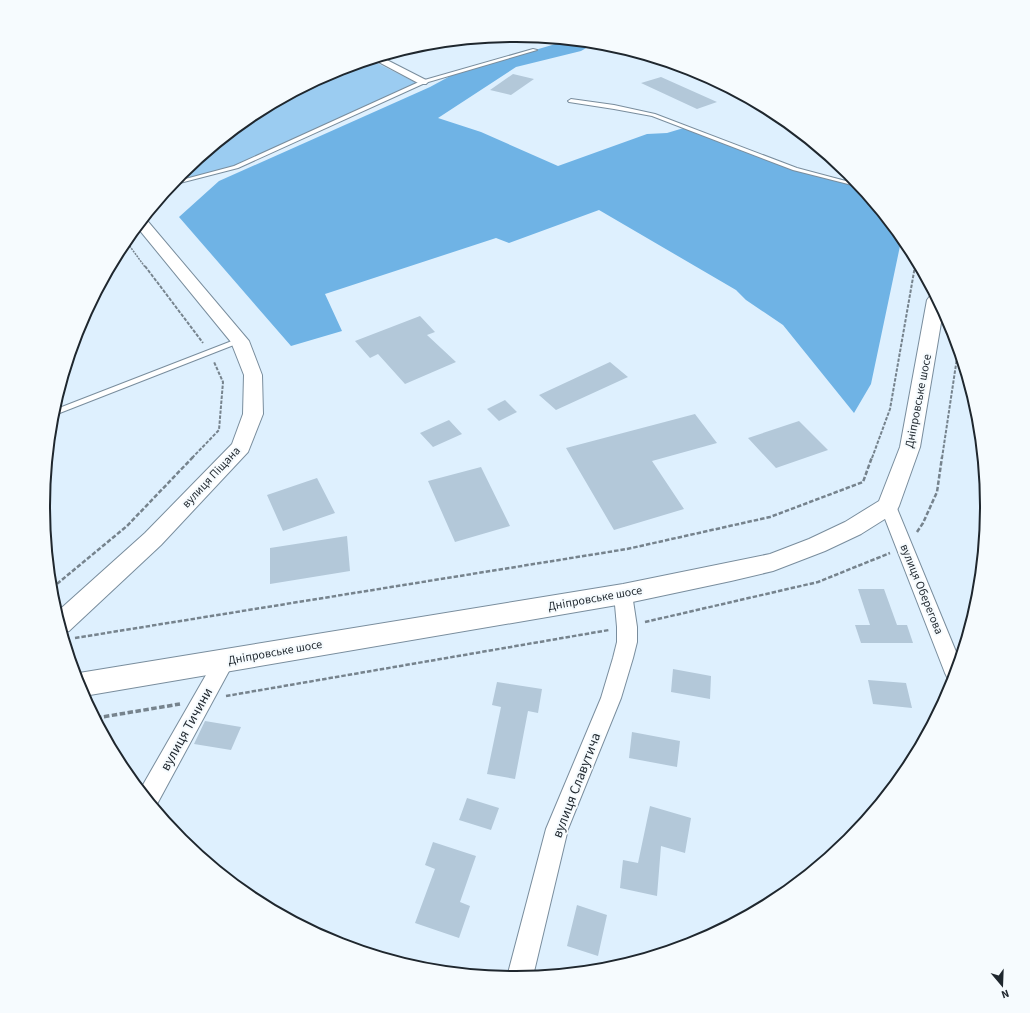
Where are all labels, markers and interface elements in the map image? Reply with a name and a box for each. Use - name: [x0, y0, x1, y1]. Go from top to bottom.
- street label: Дніпровське шосе: [901, 353, 936, 450]
- street label: вулиця Піщана: [178, 443, 244, 512]
- street label: вулиця Оберегова: [896, 541, 947, 637]
- street label: Дніпровське шосе: [547, 582, 644, 615]
- street label: Дніпровське шосе: [227, 636, 324, 669]
- street label: вулиця Тичини: [156, 684, 218, 775]
- street label: вулиця Славутича: [548, 730, 606, 841]
- north arrow: [982, 965, 1022, 1005]
- text: N: [999, 986, 1011, 1002]

